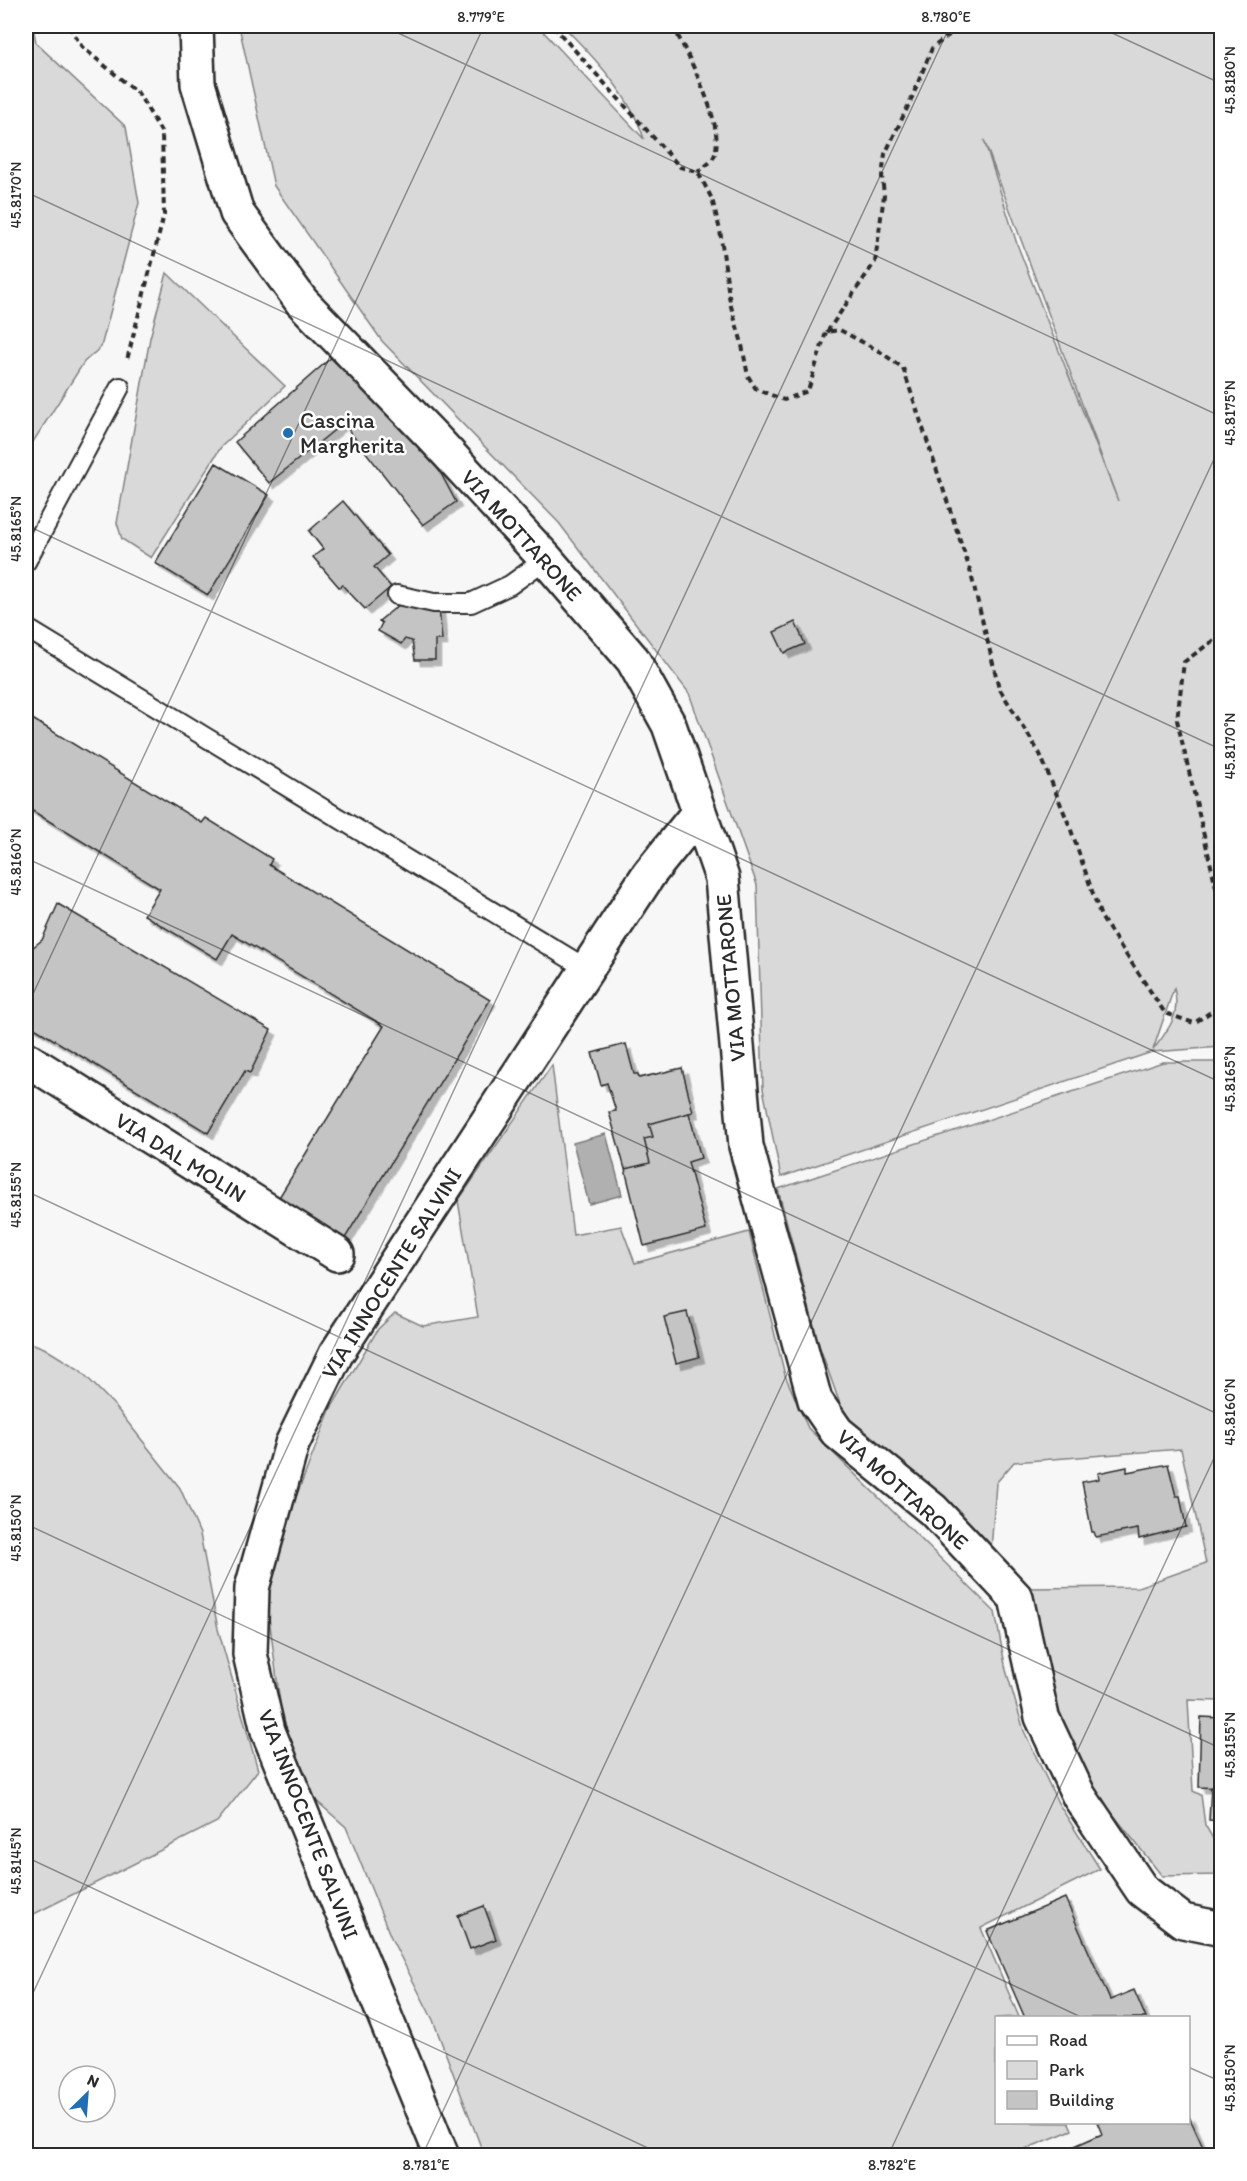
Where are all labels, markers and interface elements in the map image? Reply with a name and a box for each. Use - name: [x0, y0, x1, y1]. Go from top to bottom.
- text: 8.779°E: [457, 8, 505, 26]
- text: 8.780°E: [921, 8, 971, 26]
- text: 45.8180°N: [1221, 46, 1239, 114]
- text: 45.8170°N: [7, 162, 25, 229]
- text: 45.8175°N: [1221, 380, 1239, 446]
- place label: Cascina Margherita: [300, 407, 405, 459]
- marker: Cascina Margherita: [281, 426, 295, 440]
- street label: VIA MOTTARONE: [455, 464, 588, 607]
- text: 45.8165°N: [7, 496, 25, 562]
- text: 45.8170°N: [1221, 713, 1239, 780]
- text: 45.8160°N: [7, 828, 25, 896]
- street label: VIA MOTTARONE: [710, 893, 751, 1063]
- text: 45.8165°N: [1221, 1046, 1239, 1112]
- street label: VIA DAL MOLIN: [110, 1106, 251, 1208]
- text: 45.8155°N: [7, 1162, 25, 1228]
- street label: VIA INNOCENTE SALVINI: [315, 1163, 468, 1384]
- text: 45.8160°N: [1221, 1378, 1239, 1446]
- street label: VIA MOTTARONE: [831, 1423, 974, 1556]
- text: 45.8150°N: [7, 1494, 25, 1562]
- street label: VIA INNOCENTE SALVINI: [252, 1705, 365, 1943]
- text: 45.8155°N: [1221, 1712, 1239, 1778]
- text: 45.8145°N: [7, 1827, 25, 1895]
- legend: [995, 2016, 1190, 2124]
- text: Road: [1049, 2029, 1088, 2051]
- text: 45.8150°N: [1221, 2044, 1239, 2112]
- text: Park: [1049, 2059, 1084, 2081]
- north arrow: [57, 2064, 117, 2124]
- text: N: [84, 2070, 102, 2092]
- text: Building: [1049, 2089, 1115, 2111]
- text: 8.781°E: [402, 2156, 450, 2174]
- text: 8.782°E: [868, 2156, 916, 2174]

